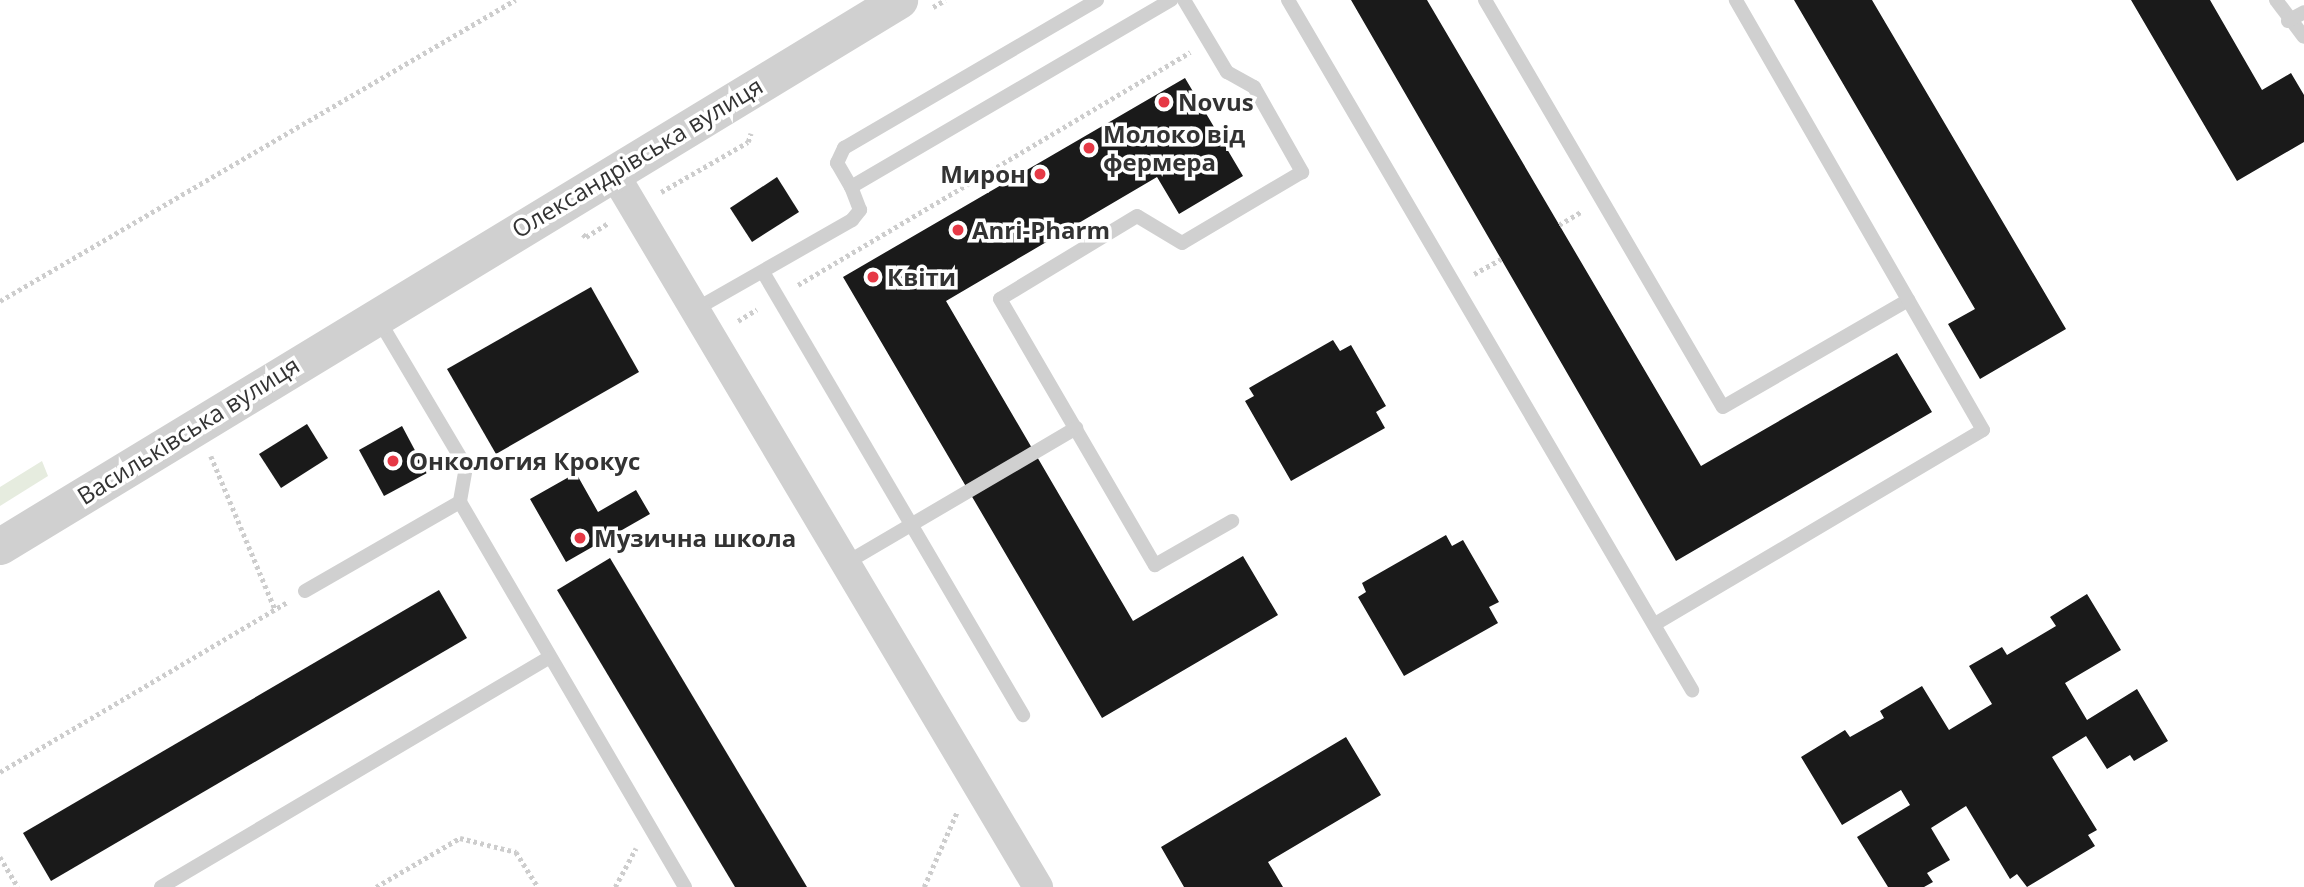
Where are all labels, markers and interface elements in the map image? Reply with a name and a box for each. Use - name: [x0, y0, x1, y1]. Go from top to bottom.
- street label: Олександрівська вулиця: [506, 71, 768, 243]
- place label: Novus: [1178, 88, 1254, 116]
- marker: Novus: [1156, 94, 1172, 110]
- place label: Молоко від фермера: [1103, 120, 1245, 176]
- marker: Молоко від фермера: [1081, 140, 1097, 156]
- place label: Мирон: [940, 160, 1026, 188]
- marker: Мирон: [1032, 166, 1048, 182]
- place label: Anri-Pharm: [972, 216, 1110, 244]
- marker: Anri-Pharm: [950, 222, 966, 238]
- place label: Квіти: [887, 263, 956, 291]
- marker: Квіти: [865, 269, 881, 285]
- street label: Васильківська вулиця: [72, 350, 304, 510]
- place label: Онкология Крокус: [409, 447, 640, 475]
- marker: Онкология Крокус: [383, 451, 403, 471]
- place label: Музична школа: [594, 524, 796, 552]
- marker: Музична школа: [572, 530, 588, 546]

